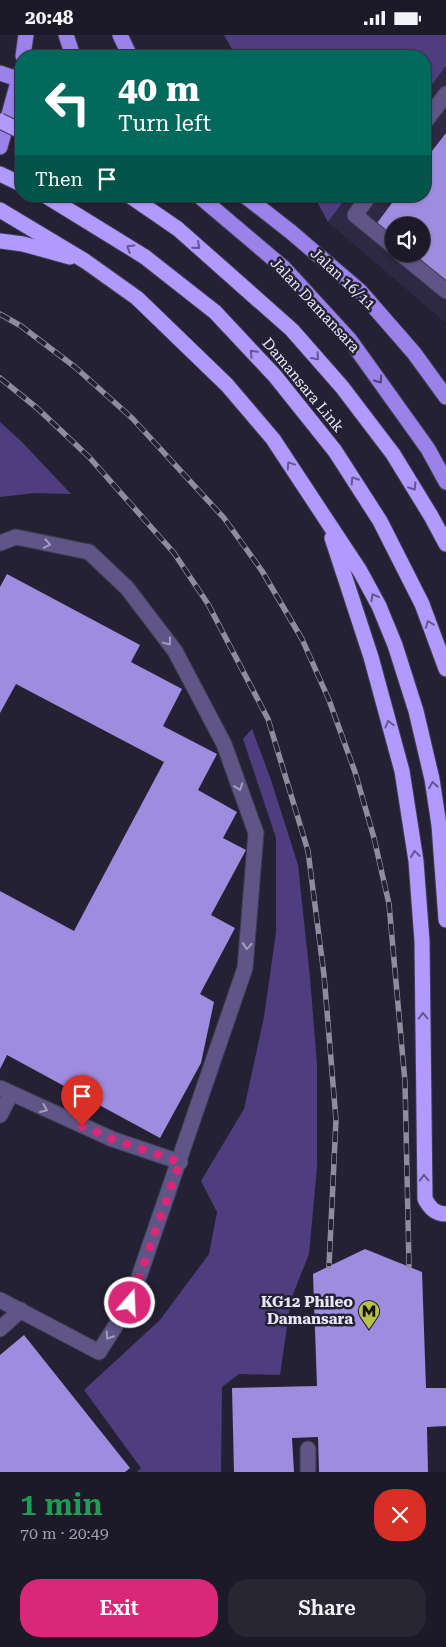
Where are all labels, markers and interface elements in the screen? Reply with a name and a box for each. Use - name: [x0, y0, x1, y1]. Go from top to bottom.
- text: 20:48: [25, 6, 74, 29]
- text: 40 m: [118, 69, 200, 110]
- icon: left: [35, 70, 100, 135]
- text: Turn left: [118, 111, 211, 136]
- icon: arrive: [93, 165, 121, 193]
- text: Then: [35, 168, 83, 191]
- map controls: [385, 217, 430, 262]
- button: sound: [385, 217, 430, 262]
- one-way arrow: [192, 240, 201, 249]
- one-way arrow: [126, 244, 135, 254]
- street label: Jalan 16/11: [307, 244, 379, 314]
- street label: Jalan Damansara: [266, 254, 364, 356]
- street label: Damansara Link: [258, 334, 348, 436]
- one-way arrow: [250, 349, 259, 358]
- one-way arrow: [310, 351, 319, 360]
- one-way arrow: [373, 374, 382, 384]
- one-way arrow: [287, 461, 296, 471]
- one-way arrow: [351, 476, 360, 486]
- one-way arrow: [407, 481, 417, 490]
- one-way arrow: [43, 538, 52, 548]
- one-way arrow: [370, 593, 380, 602]
- one-way arrow: [425, 620, 435, 628]
- one-way arrow: [162, 636, 171, 646]
- one-way arrow: [385, 721, 395, 729]
- one-way arrow: [428, 781, 438, 789]
- one-way arrow: [233, 782, 243, 791]
- one-way arrow: [410, 849, 421, 857]
- one-way arrow: [242, 943, 253, 951]
- one-way arrow: [418, 1012, 428, 1020]
- pin: [61, 1075, 103, 1126]
- icon: arrive: [68, 1082, 96, 1110]
- one-way arrow: [39, 1103, 48, 1114]
- one-way arrow: [419, 1174, 429, 1182]
- position arrow: [103, 1276, 155, 1328]
- place label: KG12 Phileo Damansara: [261, 1293, 353, 1328]
- metro station icon: KG12 Phileo Damansara: [357, 1299, 381, 1330]
- one-way arrow: [106, 1331, 116, 1340]
- text: 1 min: [20, 1487, 103, 1522]
- button: close: [374, 1489, 426, 1541]
- text: 70 m · 20:49: [20, 1524, 109, 1543]
- button: Exit: [20, 1579, 218, 1637]
- button: Share: [228, 1579, 426, 1637]

